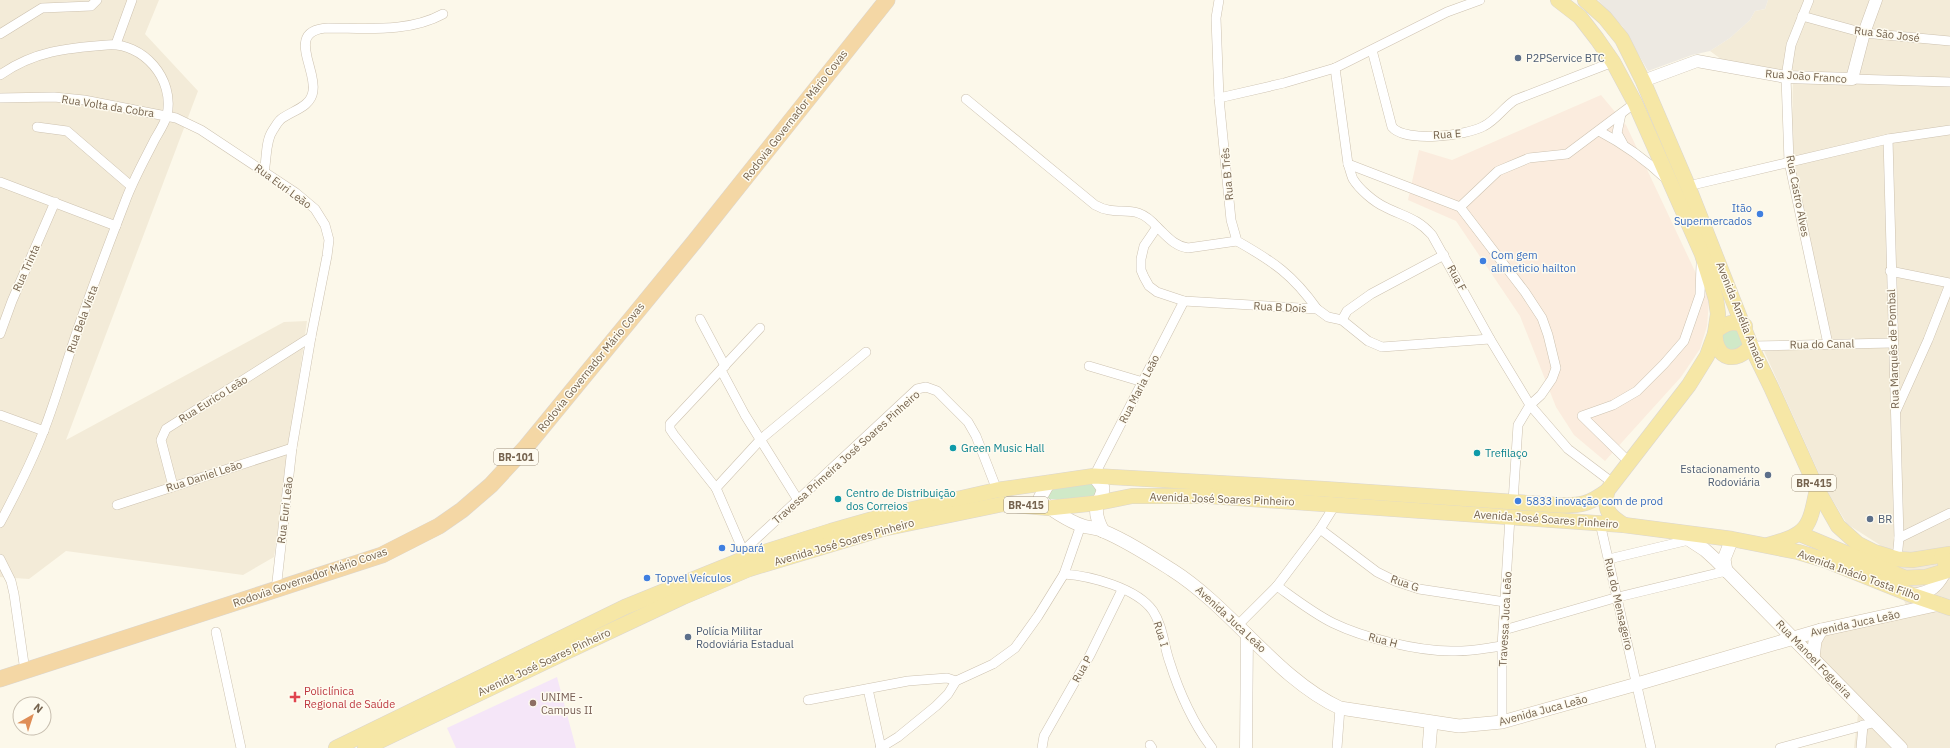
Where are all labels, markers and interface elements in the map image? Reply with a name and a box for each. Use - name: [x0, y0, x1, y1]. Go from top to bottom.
- street label: Rua São José: [1853, 23, 1921, 45]
- street label: Rodovia Governador Mário Covas: [740, 47, 850, 183]
- place label: P2PService BTC: [1526, 51, 1605, 65]
- marker: P2PService BTC: [1513, 53, 1523, 63]
- street label: Rua João Franco: [1765, 66, 1847, 86]
- street label: Rua Volta da Cobra: [61, 92, 155, 120]
- street label: Rua E: [1432, 126, 1462, 142]
- street label: Rua B Três: [1218, 147, 1236, 201]
- street label: Rua Castro Alves: [1783, 154, 1813, 238]
- street label: Rua Euri Leão: [252, 161, 314, 211]
- place label: Itão Supermercados: [1674, 201, 1752, 228]
- marker: Itão Supermercados: [1755, 209, 1765, 219]
- street label: Rua Trinta: [9, 242, 43, 294]
- place label: Com gem alimeticio hailton: [1491, 248, 1576, 275]
- marker: Com gem alimeticio hailton: [1478, 256, 1488, 266]
- street label: Avenida Amélia Amado: [1713, 260, 1769, 370]
- street label: Rua F: [1444, 262, 1470, 294]
- street label: Rua Bela Vista: [63, 283, 101, 355]
- street label: Rua Marquês de Pombal: [1884, 289, 1902, 409]
- street label: Rua B Dois: [1253, 299, 1307, 315]
- street label: Rodovia Governador Mário Covas: [534, 300, 648, 434]
- street label: Rua do Canal: [1790, 336, 1854, 352]
- street label: Rua Maria Leão: [1116, 352, 1162, 426]
- street label: Rua Eurico Leão: [176, 372, 250, 426]
- street label: Travessa Primeira José Soares Pinheiro: [770, 387, 922, 527]
- place label: Green Music Hall: [961, 441, 1045, 455]
- marker: Green Music Hall: [948, 443, 958, 453]
- place label: Trefilaço: [1485, 446, 1528, 460]
- marker: Trefilaço: [1472, 448, 1482, 458]
- road number: BR-101: [494, 449, 538, 465]
- street label: Rua Daniel Leão: [164, 457, 244, 495]
- place label: Estacionamento Rodoviária: [1680, 462, 1760, 489]
- marker: Estacionamento Rodoviária: [1763, 470, 1773, 480]
- road number: BR-415: [1792, 475, 1836, 491]
- street label: Rua Euri Leão: [274, 476, 296, 544]
- place label: Centro de Distribuição dos Correios: [846, 486, 956, 513]
- street label: Avenida José Soares Pinheiro: [1149, 489, 1295, 509]
- marker: Centro de Distribuição dos Correios: [833, 494, 843, 504]
- place label: 5833 inovação com de prod: [1526, 494, 1663, 508]
- marker: 5833 inovação com de prod: [1513, 496, 1523, 506]
- road number: BR-415: [1004, 497, 1048, 513]
- street label: Avenida José Soares Pinheiro: [1473, 507, 1619, 531]
- place label: BR: [1878, 512, 1892, 526]
- marker: BR: [1865, 514, 1875, 524]
- street label: Avenida José Soares Pinheiro: [772, 515, 916, 569]
- place label: Jupará: [730, 541, 764, 555]
- marker: Jupará: [717, 543, 727, 553]
- street label: Rodovia Governador Mário Covas: [231, 544, 389, 610]
- street label: Avenida Inácio Tosta Filho: [1796, 546, 1922, 604]
- street label: Rua do Mensageiro: [1602, 557, 1636, 651]
- place label: Topvel Veículos: [655, 571, 731, 585]
- street label: Travessa Juca Leão: [1496, 571, 1514, 667]
- street label: Rua G: [1389, 572, 1421, 594]
- marker: Topvel Veículos: [642, 573, 652, 583]
- street label: Avenida Juca Leão: [1193, 583, 1269, 655]
- street label: Avenida Juca Leão: [1809, 607, 1901, 639]
- street label: Rua Manoel Fogueira: [1773, 617, 1855, 701]
- street label: Rua I: [1150, 619, 1172, 649]
- place label: Polícia Militar Rodoviária Estadual: [696, 624, 794, 651]
- street label: Avenida José Soares Pinheiro: [475, 625, 613, 699]
- street label: Rua H: [1367, 629, 1399, 651]
- marker: Polícia Militar Rodoviária Estadual: [683, 632, 693, 642]
- street label: Rua P: [1069, 653, 1095, 685]
- place label: Policlínica Regional de Saúde: [304, 684, 395, 711]
- place label: UNIME - Campus II: [541, 690, 593, 717]
- marker: Policlínica Regional de Saúde: [289, 691, 301, 703]
- street label: Avenida Juca Leão: [1497, 691, 1589, 729]
- north arrow: [12, 696, 52, 736]
- marker: UNIME - Campus II: [528, 698, 538, 708]
- text: N: [31, 700, 46, 716]

